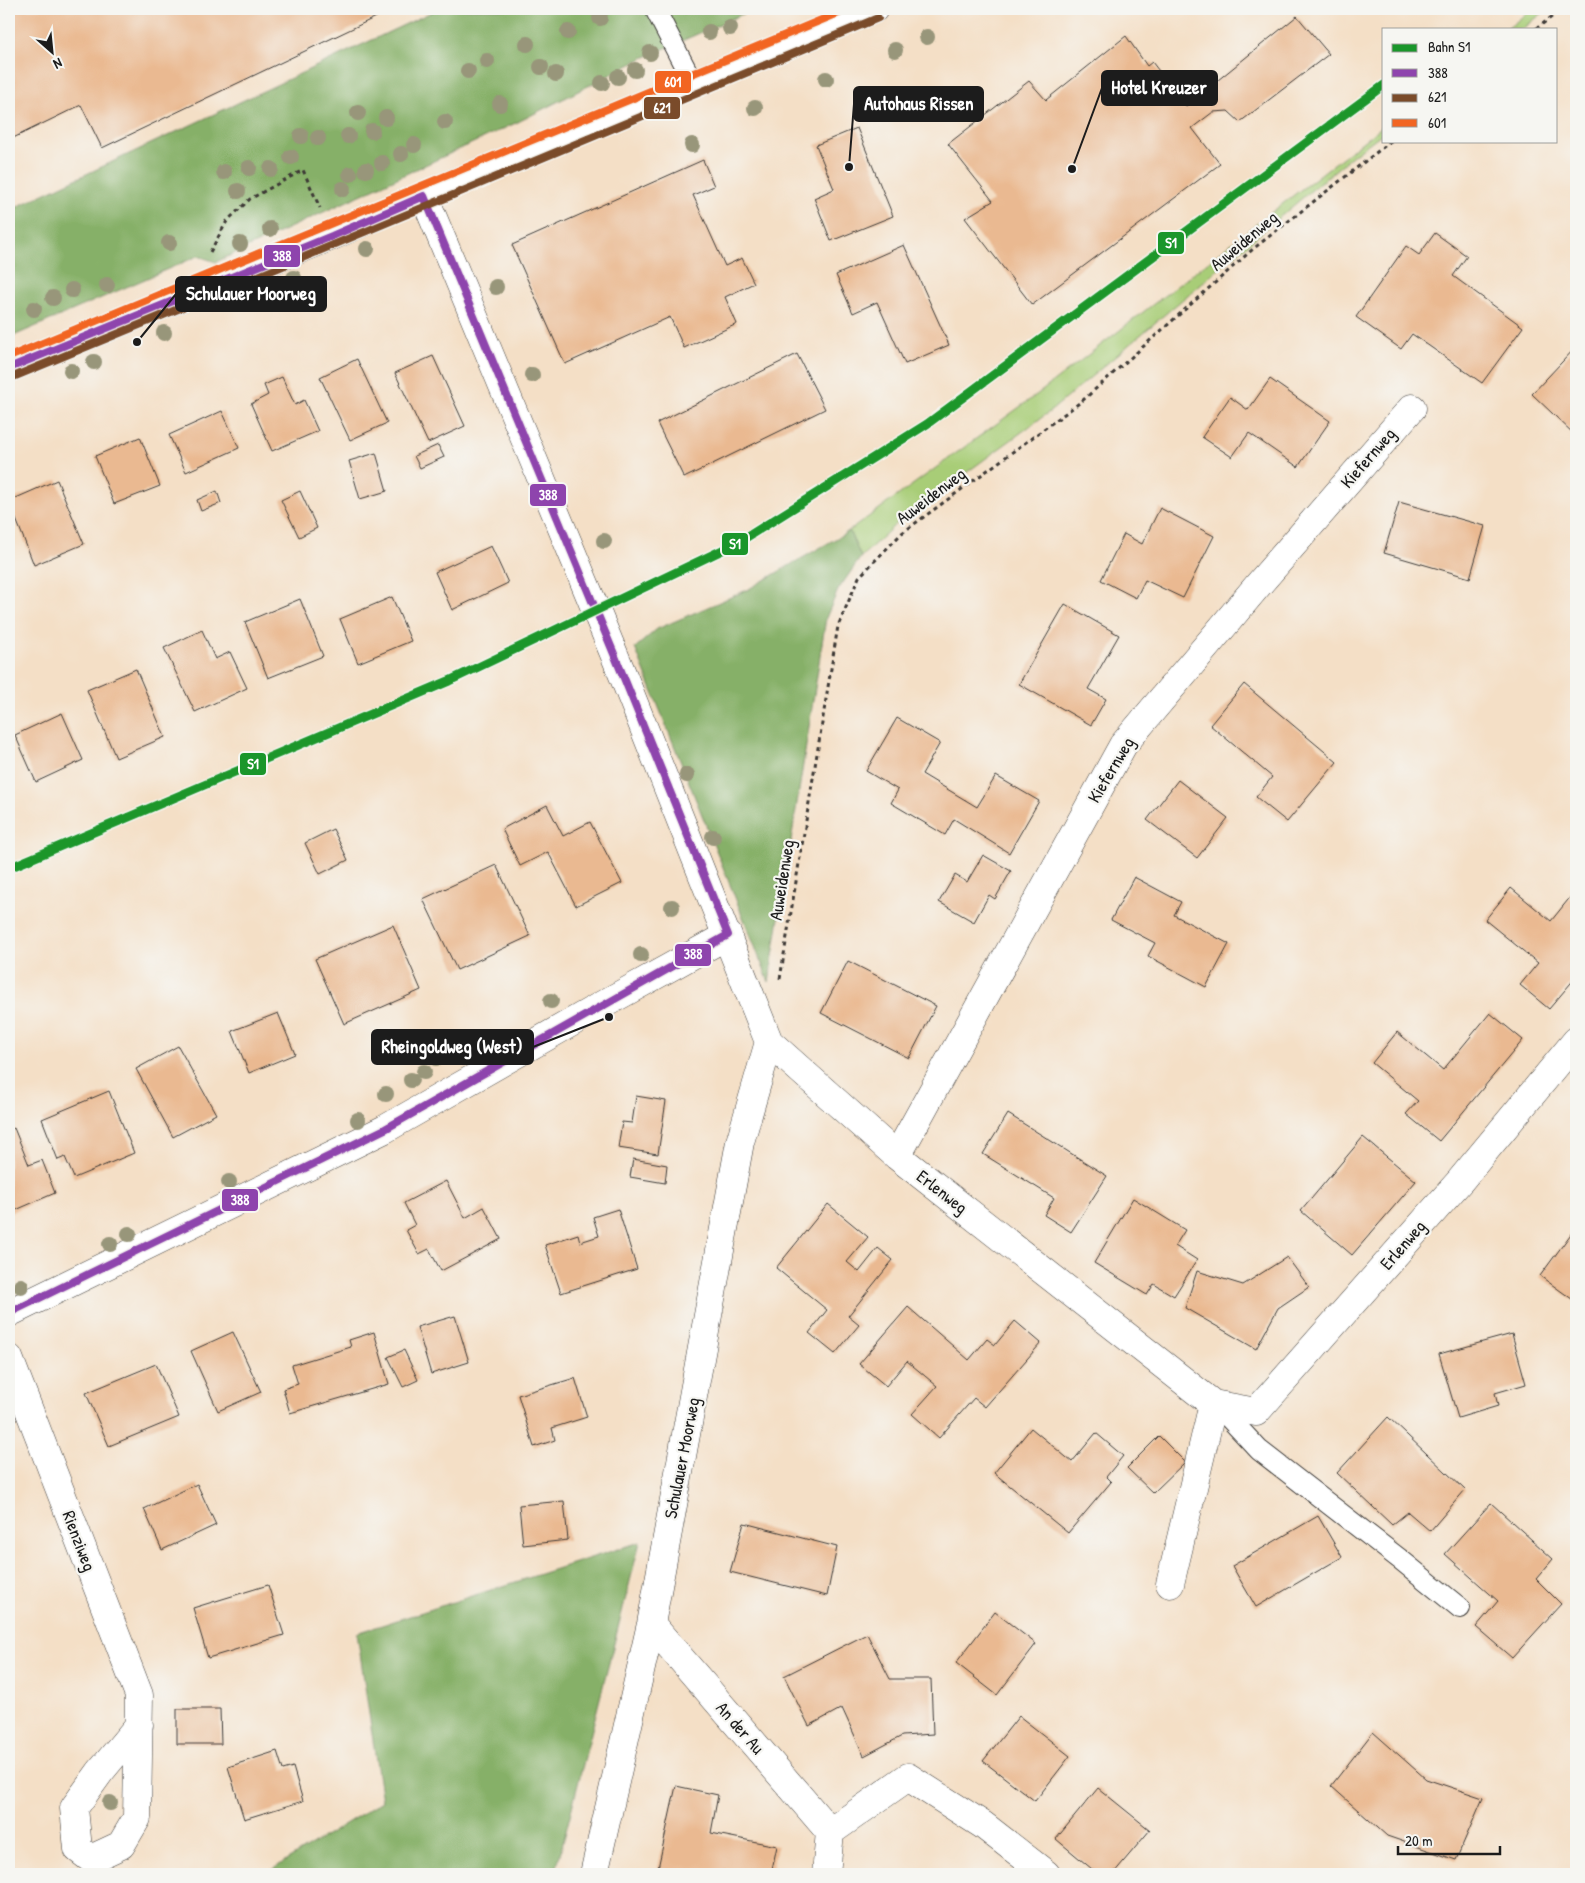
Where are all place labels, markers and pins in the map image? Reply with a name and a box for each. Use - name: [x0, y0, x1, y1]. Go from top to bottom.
- callout: Hotel Kreuzer: [1102, 71, 1217, 105]
- callout: Autohaus Rissen: [854, 87, 983, 121]
- callout: Schulauer Moorweg: [176, 277, 326, 311]
- callout: Rheingoldweg (West): [372, 1030, 533, 1064]

